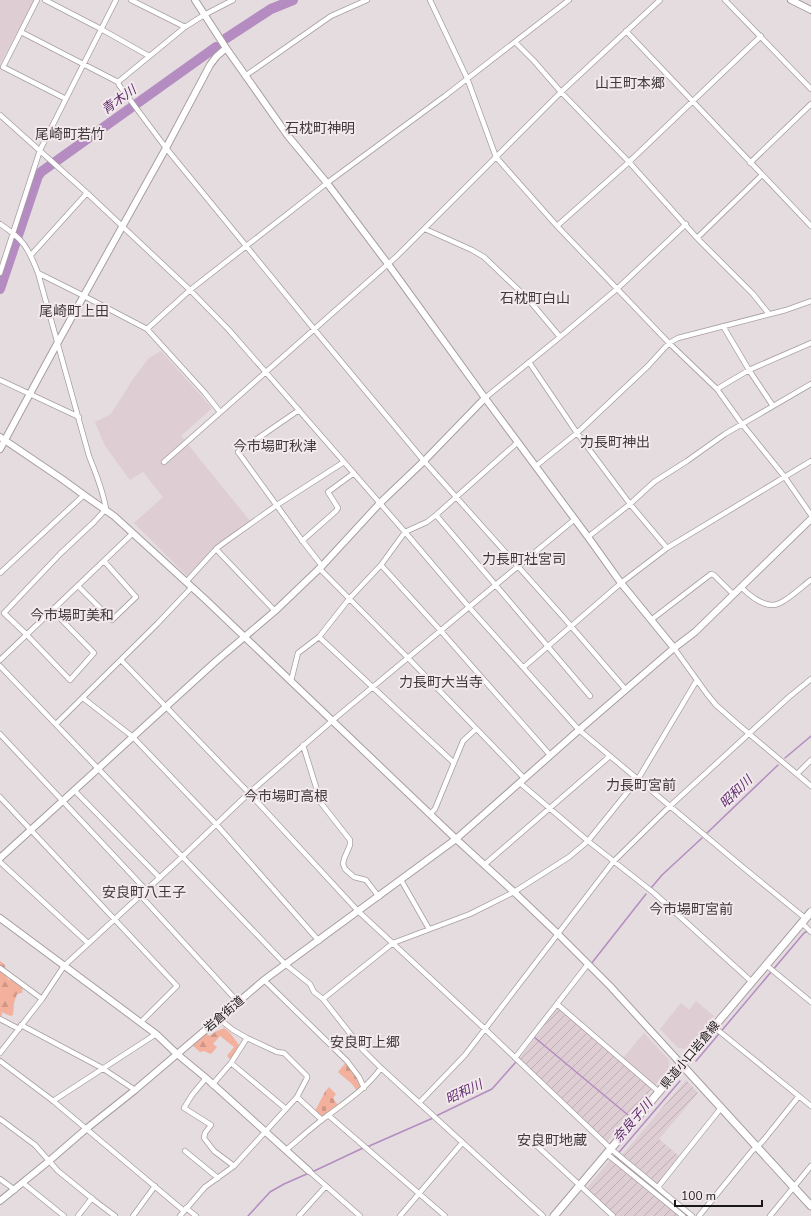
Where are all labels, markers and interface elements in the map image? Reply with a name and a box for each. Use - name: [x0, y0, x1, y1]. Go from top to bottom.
- district label: 山王町本郷: [595, 74, 665, 93]
- water label: 青木川: [98, 80, 142, 119]
- district label: 石枕町神明: [285, 119, 355, 138]
- district label: 尾崎町若竹: [35, 125, 105, 144]
- district label: 石枕町白山: [500, 289, 570, 308]
- district label: 尾崎町上田: [39, 302, 109, 321]
- district label: 力長町神出: [580, 433, 650, 452]
- district label: 今市場町秋津: [233, 437, 317, 456]
- district label: 力長町社宮司: [482, 550, 566, 569]
- district label: 今市場町美和: [30, 606, 114, 625]
- district label: 力長町大当寺: [399, 673, 483, 692]
- water label: 昭和川: [716, 771, 758, 812]
- district label: 力長町宮前: [606, 776, 676, 795]
- district label: 今市場町高根: [244, 787, 328, 806]
- district label: 安良町八王子: [102, 883, 186, 902]
- district label: 今市場町宮前: [649, 900, 733, 919]
- street label: 岩倉街道: [200, 992, 248, 1036]
- street label: 県道小口岩倉線: [657, 1018, 723, 1092]
- district label: 安良町上郷: [330, 1033, 400, 1052]
- water label: 昭和川: [443, 1075, 487, 1108]
- water label: 奈良子川: [609, 1094, 658, 1147]
- district label: 安良町地蔵: [517, 1131, 587, 1150]
- scale bar: [675, 1182, 762, 1208]
- text: 100 m: [681, 1188, 716, 1204]

